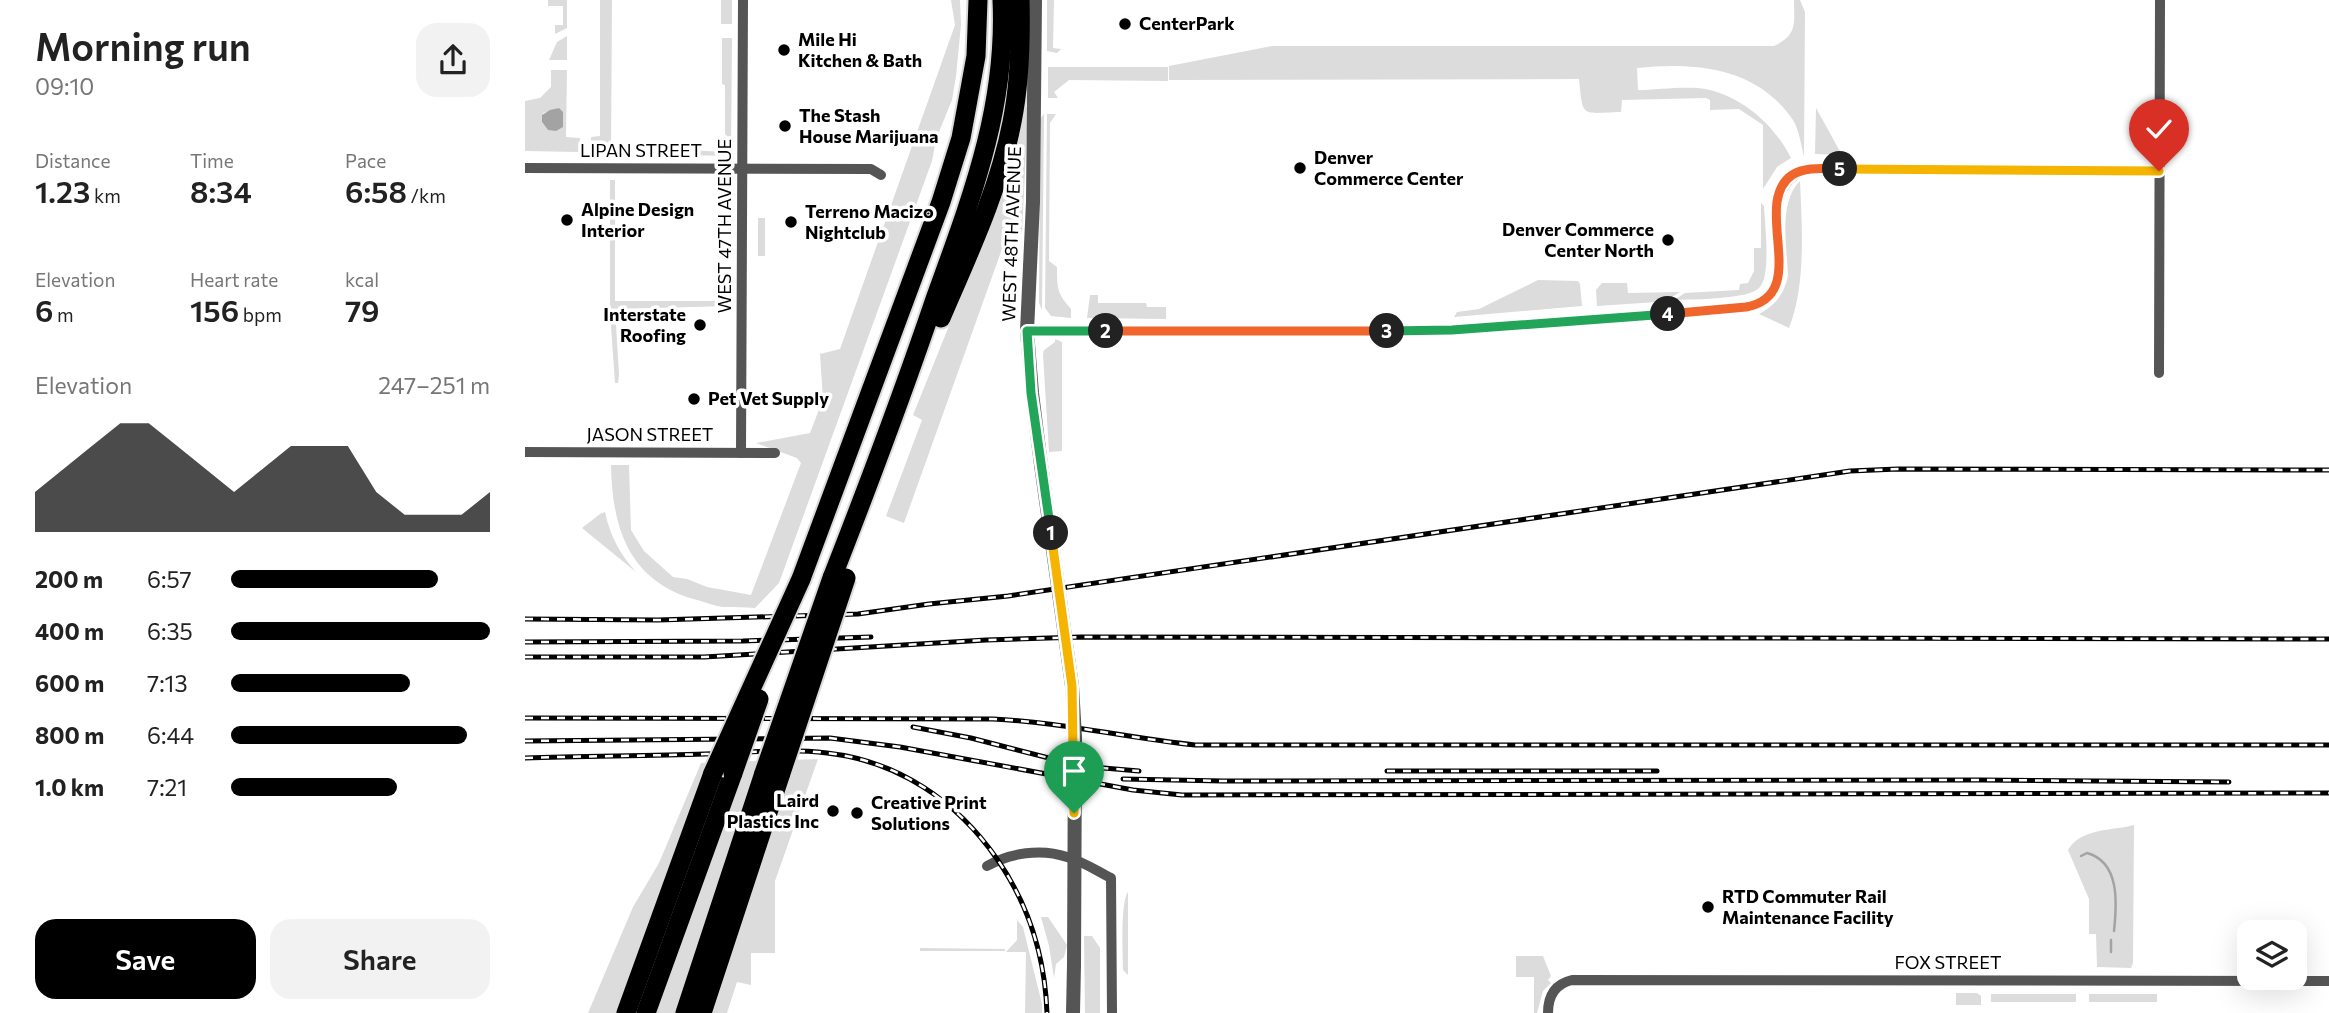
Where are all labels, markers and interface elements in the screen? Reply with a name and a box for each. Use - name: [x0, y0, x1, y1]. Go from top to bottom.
- place label: CenterPark: [1139, 12, 1235, 34]
- marker: CenterPark: [1117, 16, 1133, 32]
- text: Morning run: [35, 22, 251, 69]
- button: share: [416, 23, 490, 97]
- place label: Mile Hi Kitchen & Bath: [798, 28, 922, 71]
- marker: Mile Hi Kitchen & Bath: [776, 42, 792, 58]
- text: 09:10: [35, 72, 94, 100]
- pin: [2129, 99, 2189, 171]
- place label: The Stash House Marijuana: [799, 104, 939, 147]
- icon: check: [2140, 110, 2178, 148]
- marker: The Stash House Marijuana: [777, 118, 793, 134]
- street label: LIPAN STREET: [580, 139, 702, 161]
- street label: WEST 47TH AVENUE: [713, 139, 735, 313]
- street label: WEST 48TH AVENUE: [997, 146, 1025, 322]
- place label: Denver Commerce Center: [1314, 146, 1464, 189]
- text: Distance: [35, 149, 111, 172]
- text: Time: [190, 149, 234, 172]
- text: Pace: [345, 149, 386, 172]
- pin: 5: [1823, 152, 1857, 186]
- text: 5: [1834, 157, 1845, 180]
- marker: Denver Commerce Center: [1292, 160, 1308, 176]
- text: 1.23: [35, 172, 90, 209]
- text: 8:34: [190, 172, 252, 209]
- text: 6:58: [345, 172, 407, 209]
- text: km: [90, 184, 121, 207]
- text: /km: [407, 184, 446, 207]
- place label: Alpine Design Interior: [581, 198, 694, 241]
- place label: Terreno Macizo Nightclub: [805, 200, 934, 243]
- marker: Alpine Design Interior: [559, 212, 575, 228]
- marker: Terreno Macizo Nightclub: [783, 214, 799, 230]
- place label: Denver Commerce Center North: [1502, 218, 1654, 261]
- marker: Denver Commerce Center North: [1660, 232, 1676, 248]
- text: Elevation: [35, 268, 115, 291]
- text: Heart rate: [190, 268, 278, 291]
- text: kcal: [345, 268, 379, 291]
- text: 6: [35, 291, 53, 328]
- text: 156: [190, 291, 239, 328]
- text: 79: [345, 291, 380, 328]
- pin: 4: [1651, 296, 1685, 332]
- text: 4: [1662, 302, 1673, 325]
- text: m: [53, 303, 74, 326]
- text: bpm: [239, 303, 282, 326]
- place label: Interstate Roofing: [603, 303, 686, 346]
- pin: 2: [1089, 314, 1123, 348]
- pin: 3: [1369, 314, 1405, 348]
- marker: Interstate Roofing: [692, 317, 708, 333]
- text: 2: [1100, 319, 1111, 342]
- text: 3: [1381, 319, 1392, 342]
- text: Elevation: [35, 371, 132, 399]
- text: 247–251 m: [378, 371, 490, 399]
- place label: Pet Vet Supply: [708, 387, 829, 409]
- marker: Pet Vet Supply: [686, 391, 702, 407]
- street label: JASON STREET: [587, 423, 713, 445]
- pin: 1: [1033, 516, 1069, 550]
- text: 1: [1046, 521, 1055, 544]
- text: 200 m: [35, 565, 103, 593]
- text: 6:57: [147, 565, 192, 593]
- text: 400 m: [35, 617, 104, 645]
- text: 6:35: [147, 617, 193, 645]
- text: 600 m: [35, 669, 104, 697]
- text: 7:13: [147, 669, 188, 697]
- text: 800 m: [35, 721, 104, 749]
- text: 6:44: [147, 721, 194, 749]
- pin: [1044, 741, 1104, 813]
- icon: arrive: [1055, 752, 1093, 790]
- text: 1.0 km: [35, 773, 104, 801]
- text: 7:21: [147, 773, 187, 801]
- place label: Laird Plastics Inc: [727, 789, 819, 832]
- place label: Creative Print Solutions: [871, 791, 987, 834]
- marker: Laird Plastics Inc: [825, 803, 841, 819]
- marker: Creative Print Solutions: [849, 805, 865, 821]
- place label: RTD Commuter Rail Maintenance Facility: [1722, 885, 1894, 928]
- marker: RTD Commuter Rail Maintenance Facility: [1700, 899, 1716, 915]
- button: Save: [35, 919, 256, 999]
- button: Share: [270, 919, 490, 999]
- map controls: [2237, 920, 2307, 990]
- button: layers: [2237, 920, 2307, 990]
- street label: FOX STREET: [1895, 951, 2001, 973]

